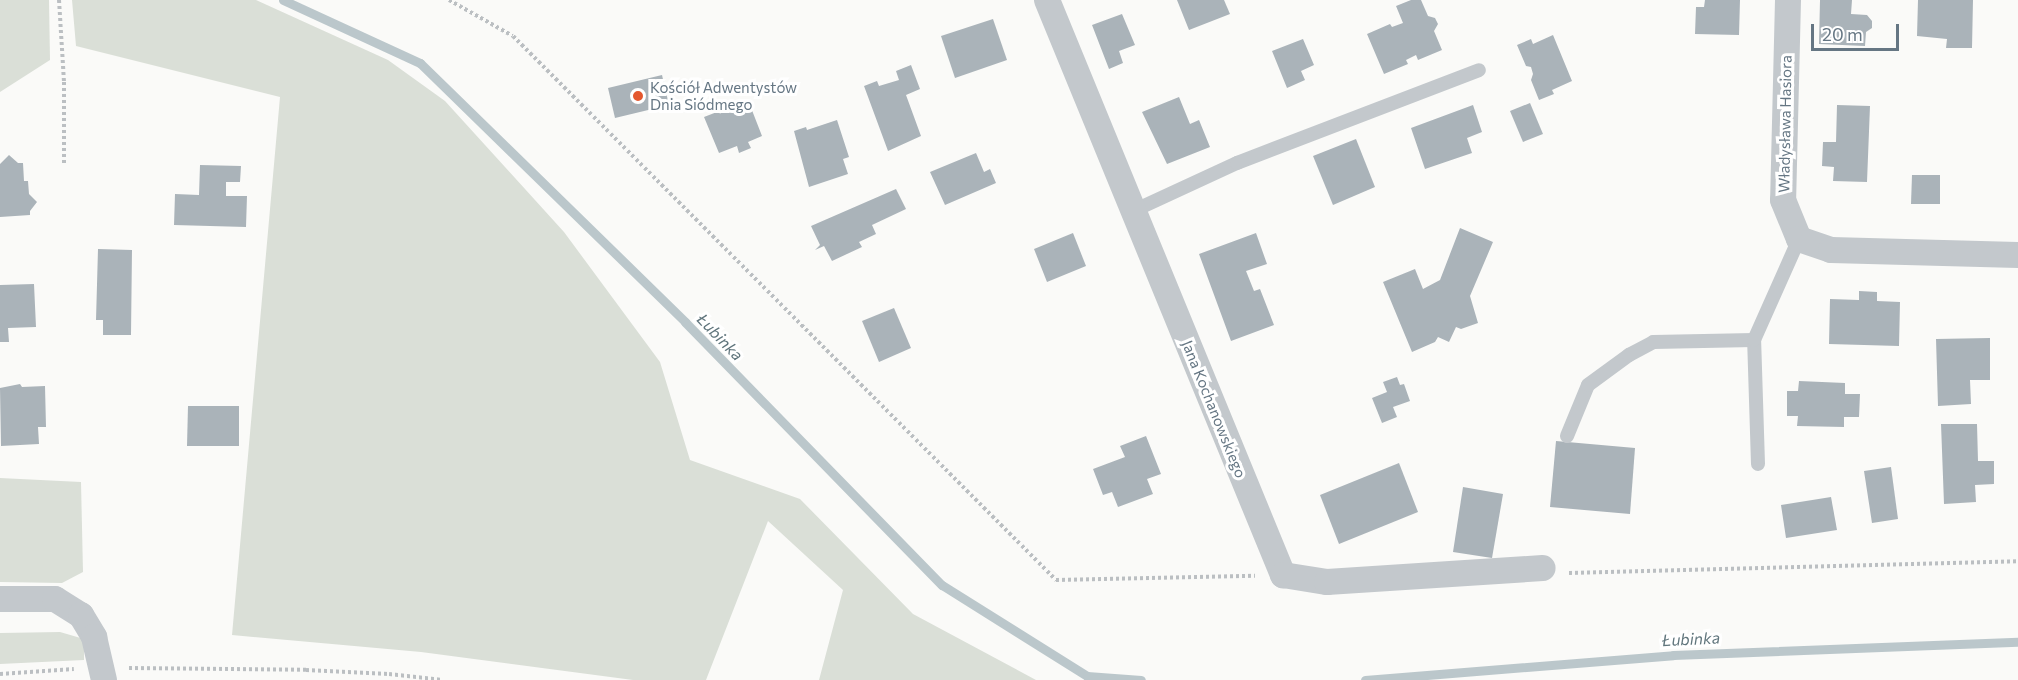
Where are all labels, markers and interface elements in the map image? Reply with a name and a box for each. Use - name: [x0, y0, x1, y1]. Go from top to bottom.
- scale bar: [1814, 12, 1902, 50]
- text: 20 m: [1822, 23, 1863, 45]
- street label: Władysława Hasiora: [1775, 55, 1795, 193]
- place label: Kościół Adwentystów Dnia Siódmego: [650, 78, 797, 113]
- marker: Kościół Adwentystów Dnia Siódmego: [631, 89, 645, 103]
- water label: Łubinka: [693, 309, 747, 365]
- street label: Jana Kochanowskiego: [1178, 338, 1250, 480]
- water label: Łubinka: [1662, 628, 1720, 650]

